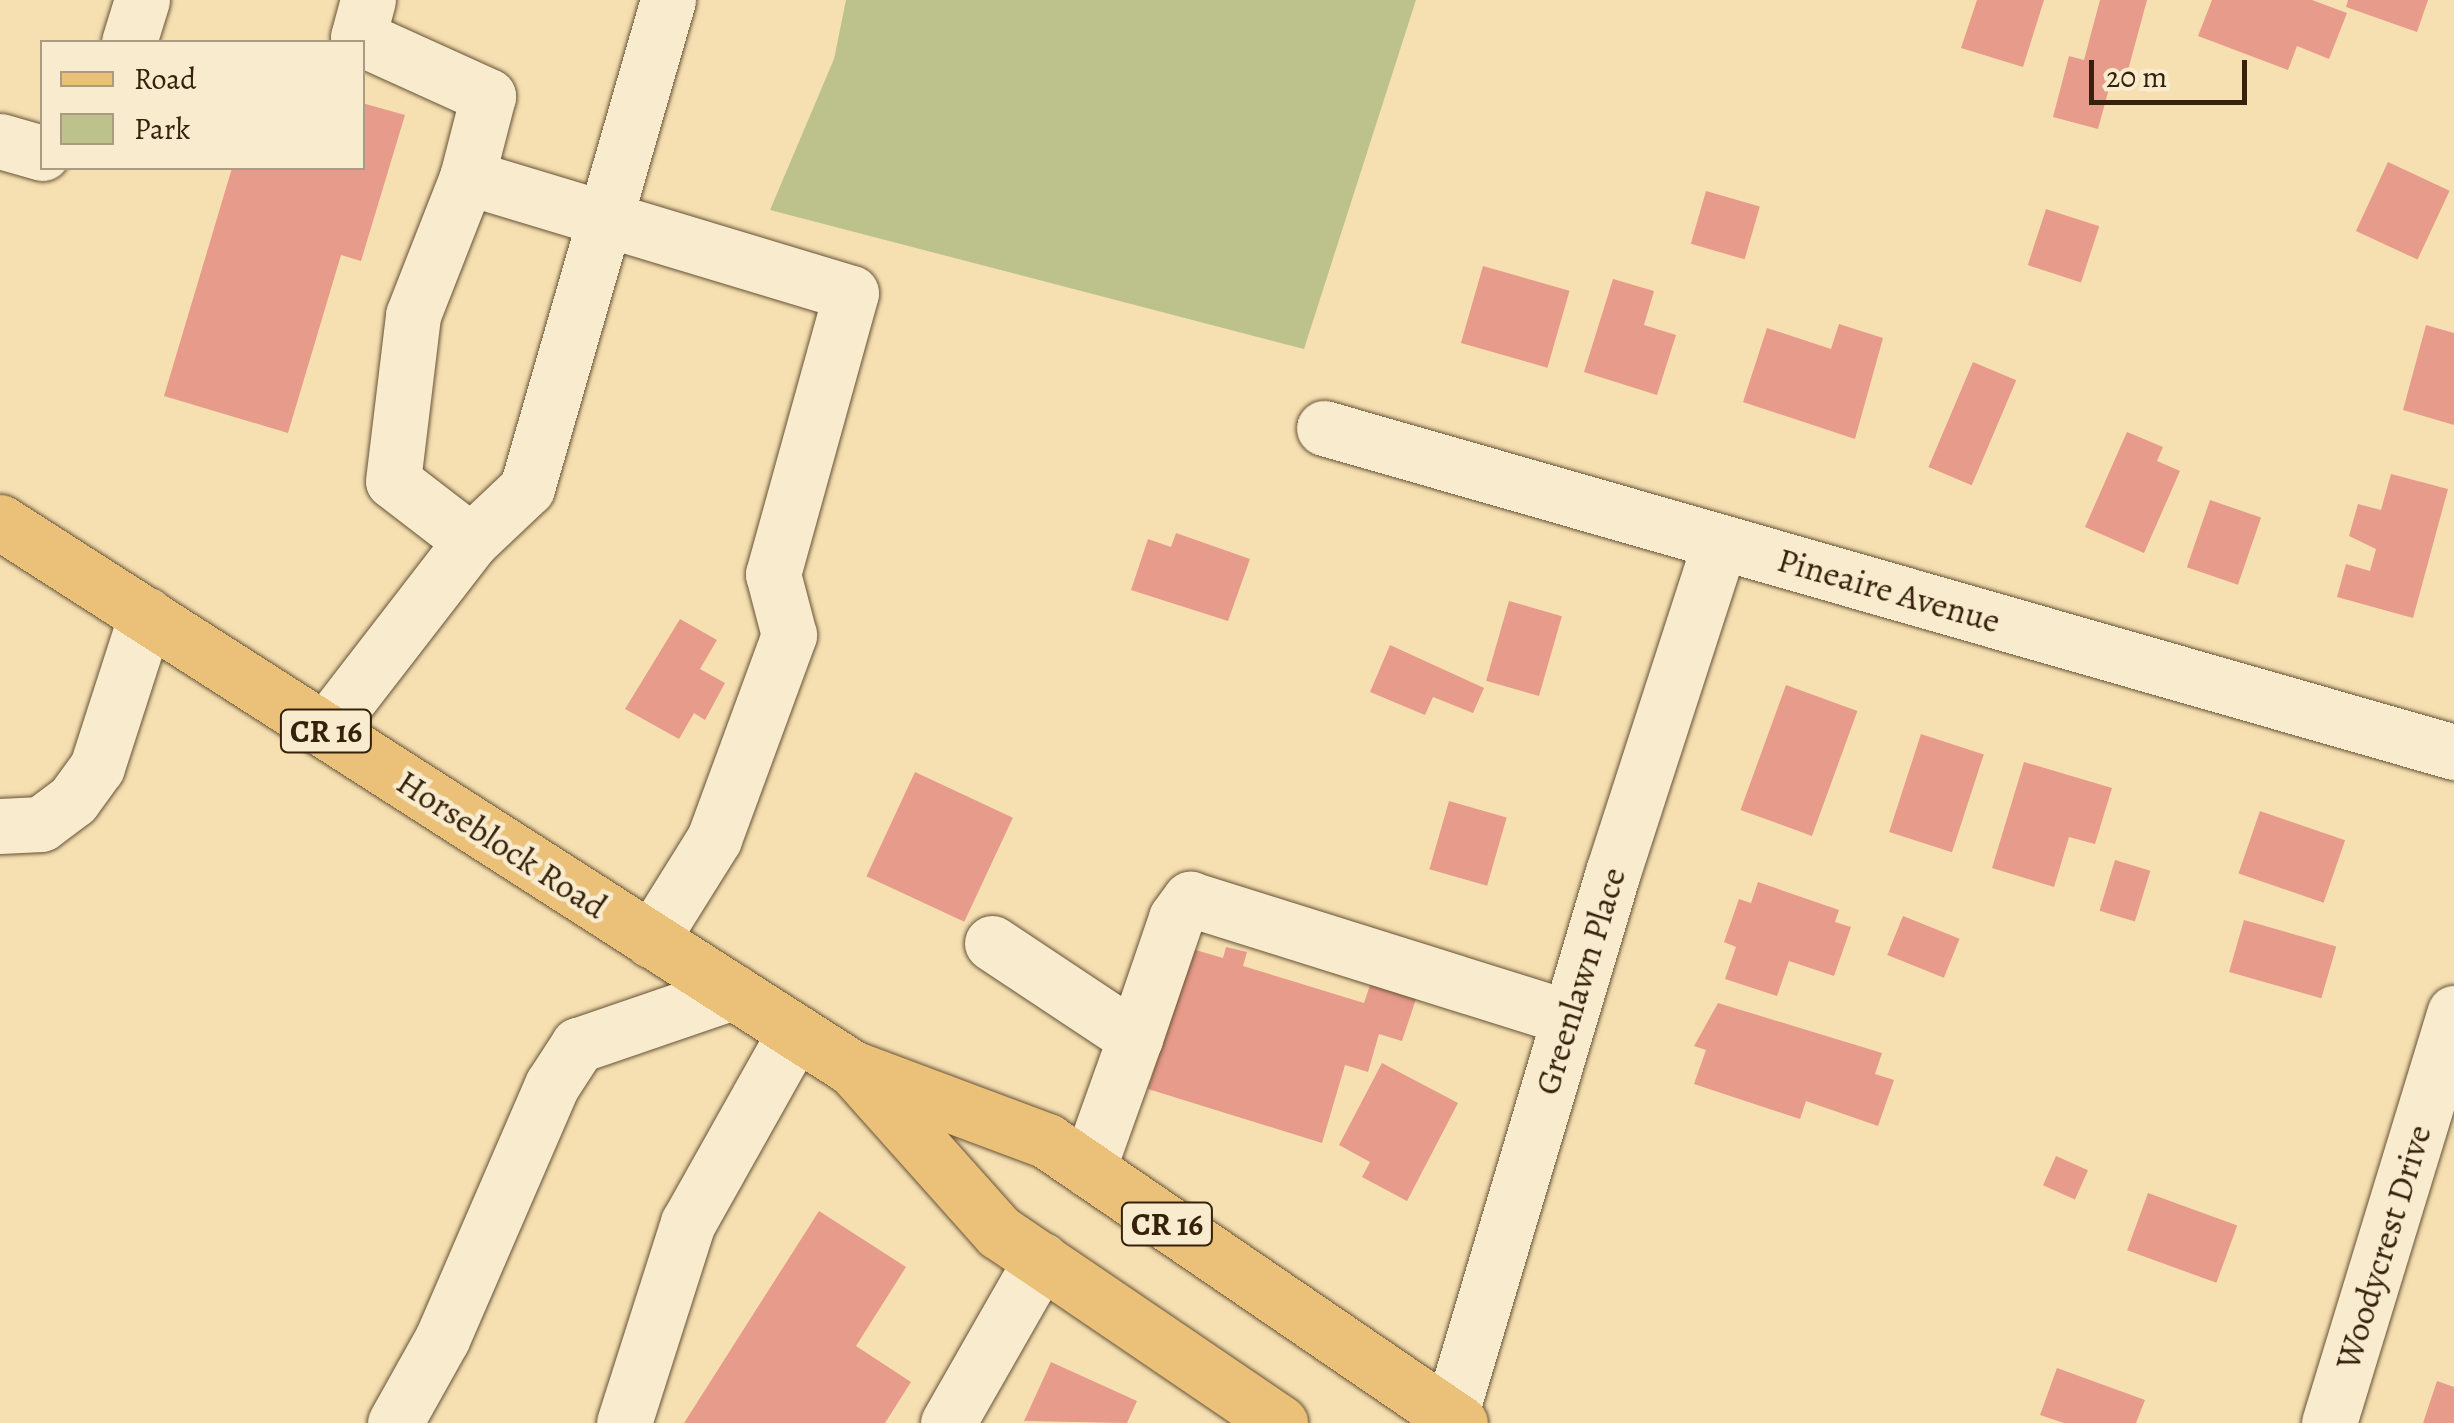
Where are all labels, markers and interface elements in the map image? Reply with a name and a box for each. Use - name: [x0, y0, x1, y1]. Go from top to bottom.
- legend: [40, 40, 365, 170]
- scale bar: [2094, 40, 2252, 102]
- text: 20 m: [2106, 57, 2167, 97]
- text: Road: [134, 59, 196, 99]
- text: Park: [134, 109, 190, 149]
- street label: Pineaire Avenue: [1773, 538, 2005, 642]
- road number: CR 16: [278, 704, 374, 758]
- street label: Horseblock Road: [389, 760, 615, 928]
- street label: Greenlawn Place: [1526, 862, 1634, 1100]
- street label: Woodycrest Drive: [2326, 1120, 2440, 1374]
- road number: CR 16: [1120, 1197, 1214, 1251]

